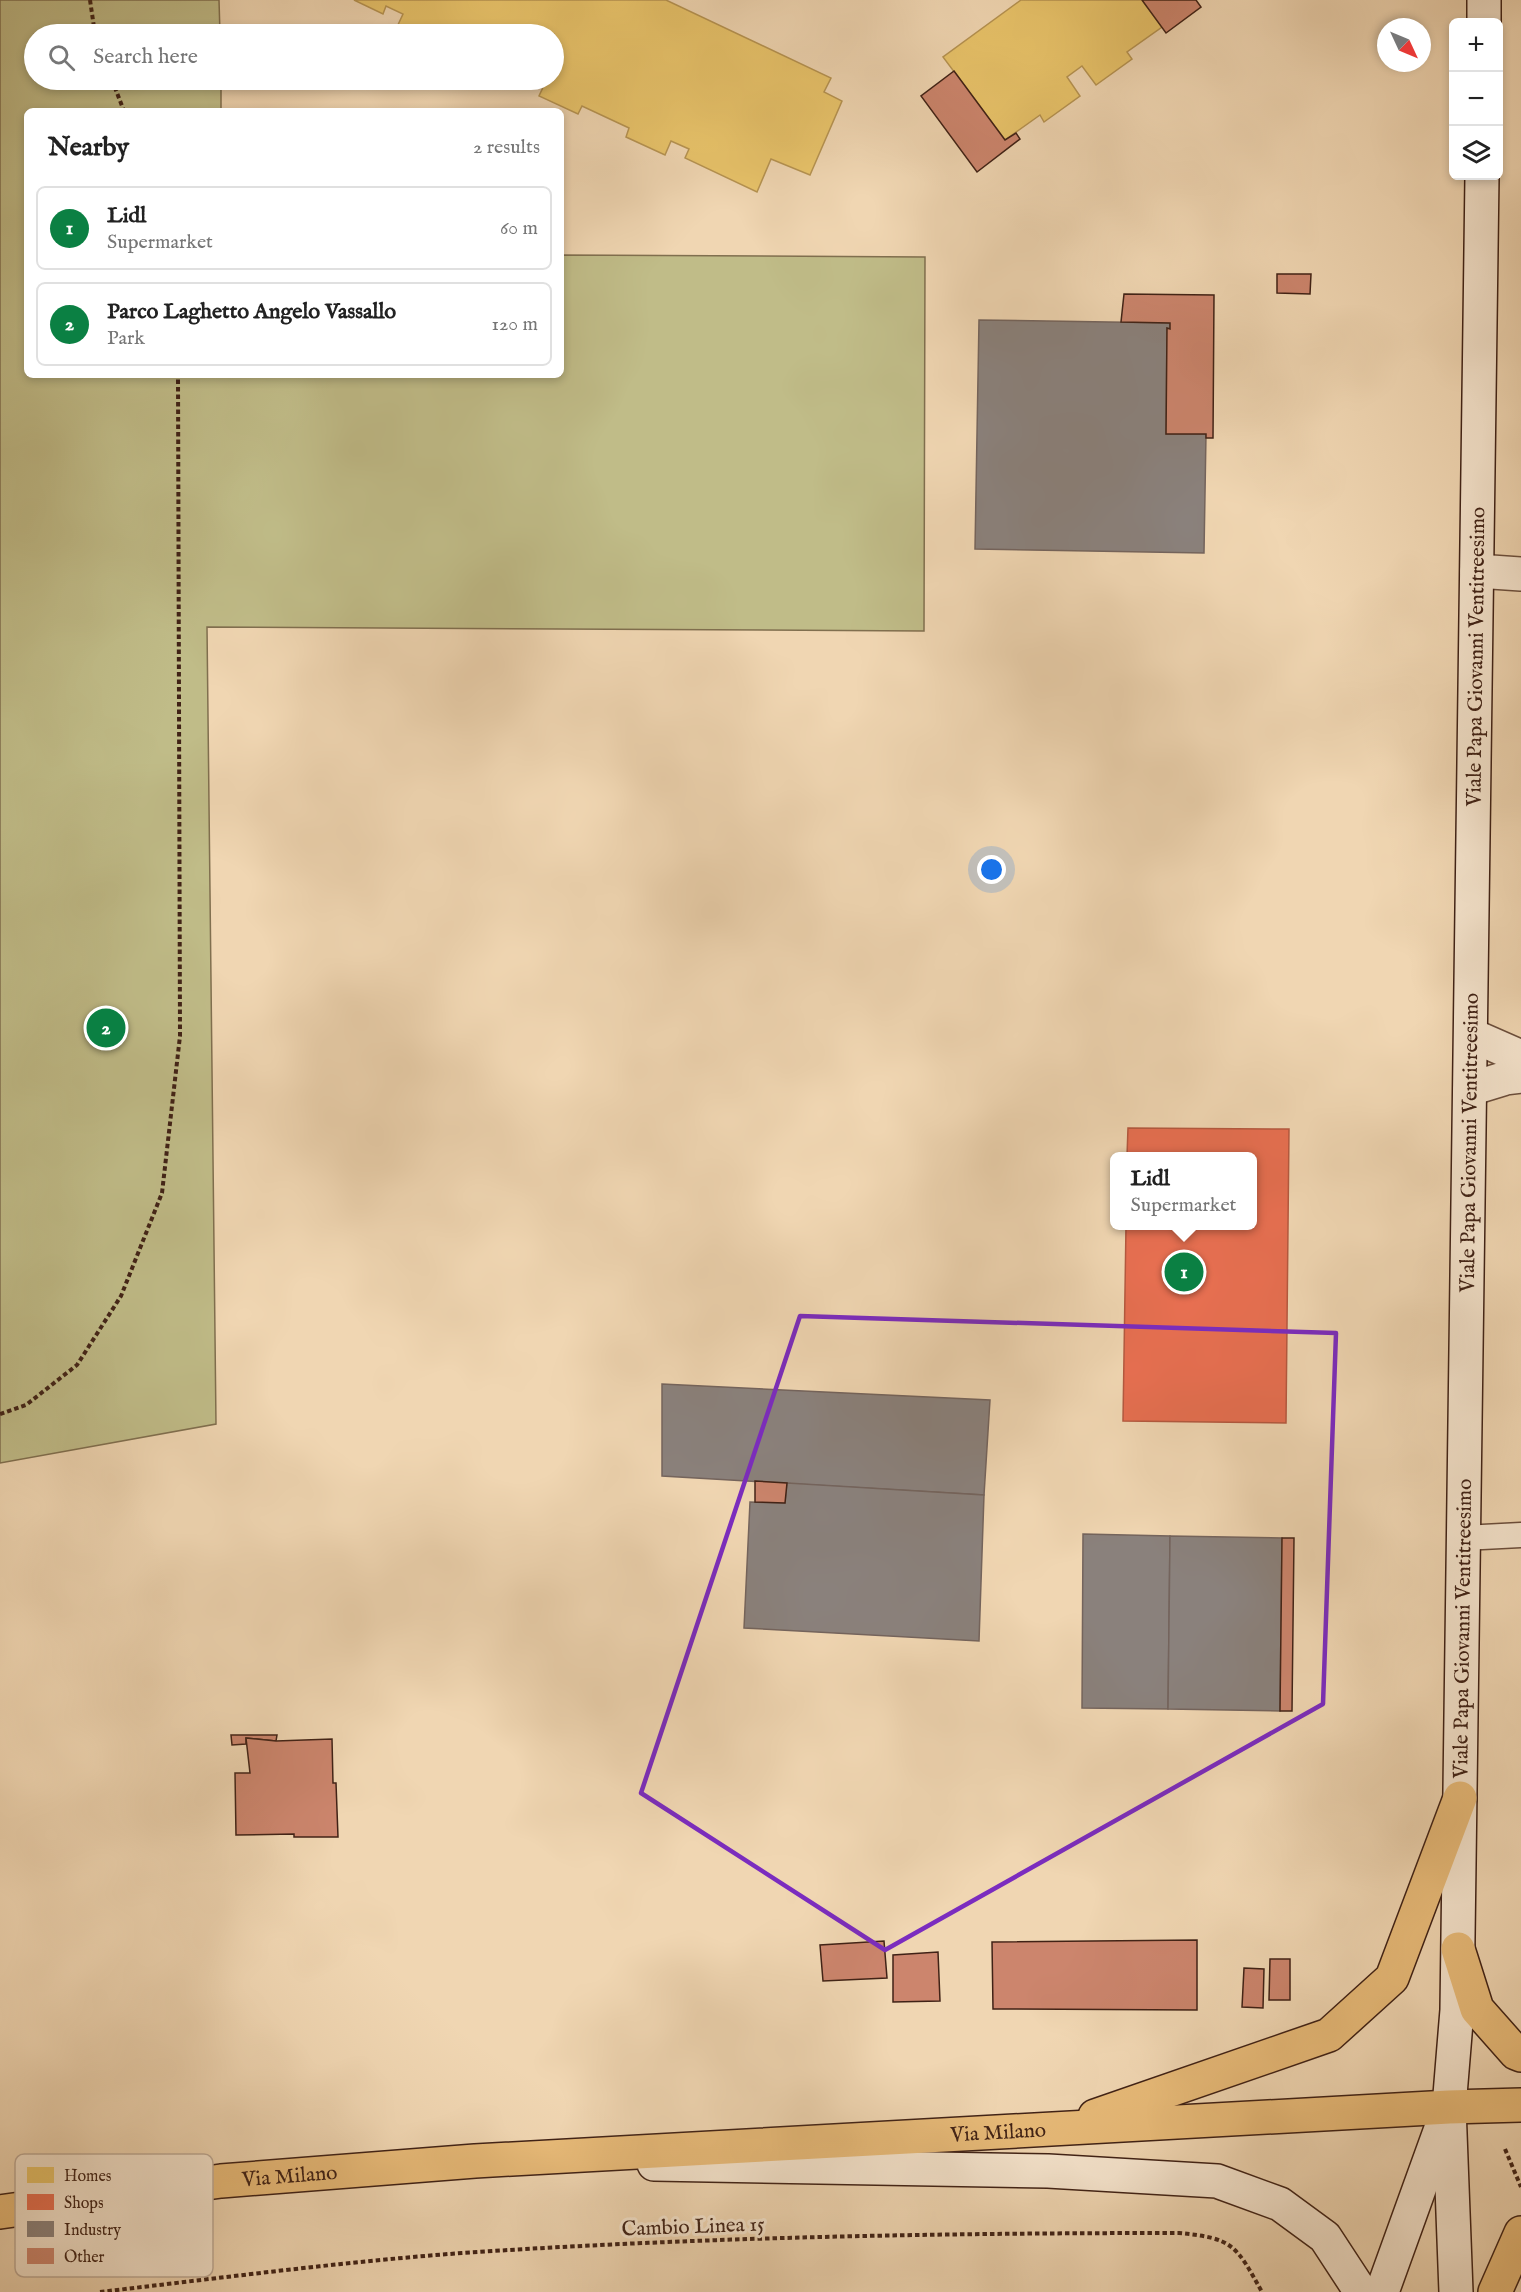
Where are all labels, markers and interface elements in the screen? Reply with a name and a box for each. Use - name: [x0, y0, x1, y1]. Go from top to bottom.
- north arrow: [1377, 18, 1431, 72]
- map controls: [1449, 18, 1503, 180]
- button: +: [1449, 18, 1503, 72]
- search box: [24, 24, 564, 90]
- icon: search: [45, 41, 78, 74]
- text: Search here: [93, 43, 198, 71]
- button: −: [1449, 72, 1503, 126]
- button: layers: [1449, 126, 1503, 180]
- text: Nearby: [48, 131, 129, 164]
- text: 2 results: [473, 135, 540, 160]
- text: Lidl: [107, 202, 146, 230]
- text: 1: [66, 216, 73, 241]
- text: 60 m: [500, 216, 538, 241]
- text: Supermarket: [107, 230, 213, 255]
- text: Parco Laghetto Angelo Vassallo: [107, 298, 396, 326]
- text: 2: [65, 312, 74, 337]
- text: 120 m: [492, 312, 538, 337]
- text: Park: [107, 326, 145, 351]
- street label: Viale Papa Giovanni Ventitreesimo: [1461, 507, 1492, 808]
- your location: [977, 855, 1006, 884]
- street label: Viale Papa Giovanni Ventitreesimo: [1455, 993, 1486, 1294]
- pin: 2: [86, 1006, 126, 1050]
- popup: [1110, 1152, 1257, 1230]
- text: Lidl: [1131, 1165, 1170, 1193]
- text: Supermarket: [1131, 1193, 1236, 1218]
- pin: 1: [1164, 1250, 1204, 1294]
- street label: Viale Papa Giovanni Ventitreesimo: [1448, 1479, 1479, 1780]
- street label: Via Milano: [949, 2117, 1047, 2150]
- legend: [15, 2154, 213, 2277]
- street label: Via Milano: [240, 2160, 339, 2194]
- text: Homes: [64, 2167, 112, 2187]
- text: Shops: [64, 2194, 104, 2214]
- street label: Cambio Linea 15: [621, 2211, 765, 2243]
- text: Industry: [64, 2221, 121, 2241]
- text: Other: [64, 2248, 105, 2268]

